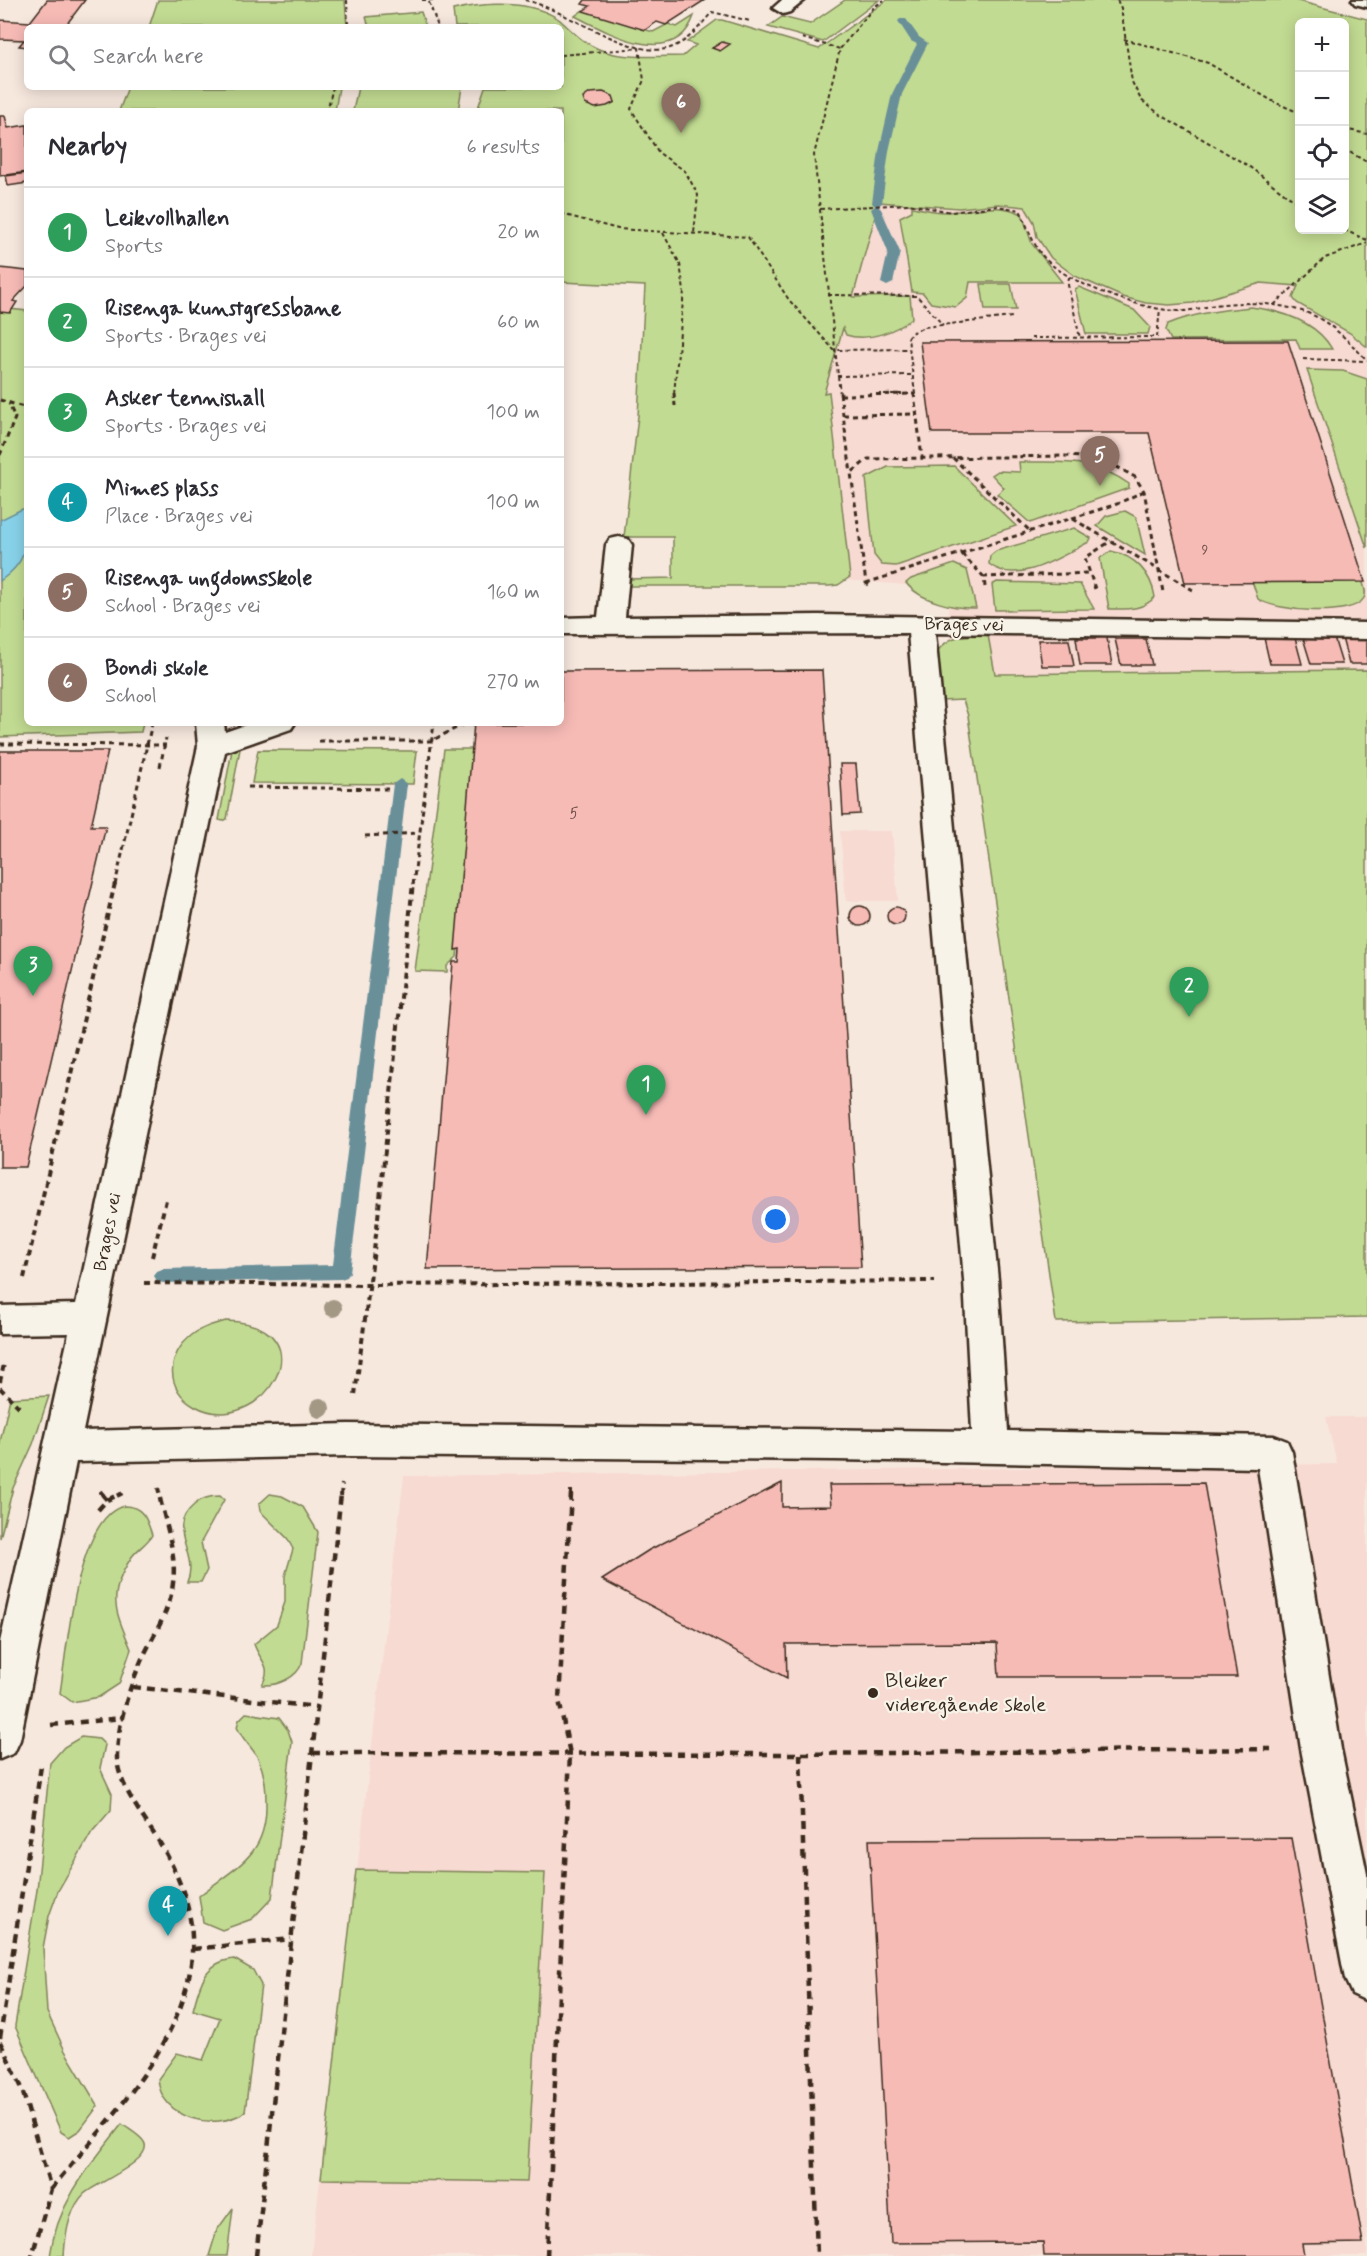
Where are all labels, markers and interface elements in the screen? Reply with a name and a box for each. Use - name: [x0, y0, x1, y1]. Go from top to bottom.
- map controls: [1295, 18, 1349, 234]
- button: +: [1295, 18, 1349, 72]
- search box: [24, 24, 564, 90]
- icon: search: [45, 41, 78, 74]
- text: Search here: [93, 43, 204, 71]
- button: −: [1295, 72, 1349, 126]
- pin: 6: [662, 84, 700, 133]
- button: locate: [1295, 126, 1349, 180]
- text: Nearby: [48, 130, 127, 164]
- text: 6 results: [467, 134, 540, 161]
- button: layers: [1295, 180, 1349, 234]
- text: Leikvollhallen: [105, 205, 230, 233]
- text: 1: [63, 219, 72, 246]
- text: 20 m: [497, 219, 540, 246]
- text: Sports: [105, 233, 163, 260]
- text: Risenga kunstgressbane: [105, 295, 341, 323]
- text: 2: [63, 309, 72, 336]
- text: 60 m: [497, 309, 540, 336]
- text: Sports · Brages vei: [105, 323, 267, 350]
- text: Asker tennishall: [105, 385, 265, 413]
- text: 3: [63, 399, 72, 426]
- text: 100 m: [486, 399, 540, 426]
- text: Sports · Brages vei: [105, 413, 267, 440]
- pin: 5: [1080, 436, 1120, 486]
- text: Mimes plass: [105, 475, 218, 503]
- text: 4: [62, 489, 73, 516]
- text: 100 m: [486, 489, 540, 516]
- text: Place · Brages vei: [105, 503, 253, 530]
- house number: 9: [1202, 541, 1209, 559]
- text: Risenga ungdomsskole: [105, 565, 313, 593]
- text: 5: [62, 579, 74, 606]
- text: 160 m: [487, 579, 540, 606]
- text: School · Brages vei: [105, 593, 261, 620]
- street label: Brages vei: [924, 612, 1004, 639]
- text: Bondi skole: [105, 655, 209, 683]
- text: 6: [62, 669, 73, 696]
- text: 270 m: [487, 669, 540, 696]
- text: School: [105, 683, 157, 710]
- house number: 5: [569, 804, 579, 824]
- pin: 3: [14, 946, 52, 996]
- pin: 2: [1170, 968, 1208, 1017]
- pin: 1: [626, 1066, 666, 1115]
- street label: Brages vei: [89, 1191, 128, 1274]
- your location: [761, 1205, 790, 1234]
- place label: Bleiker videregående skole: [885, 1667, 1046, 1719]
- marker: Bleiker videregående skole: [866, 1686, 880, 1700]
- pin: 4: [148, 1886, 188, 1936]

